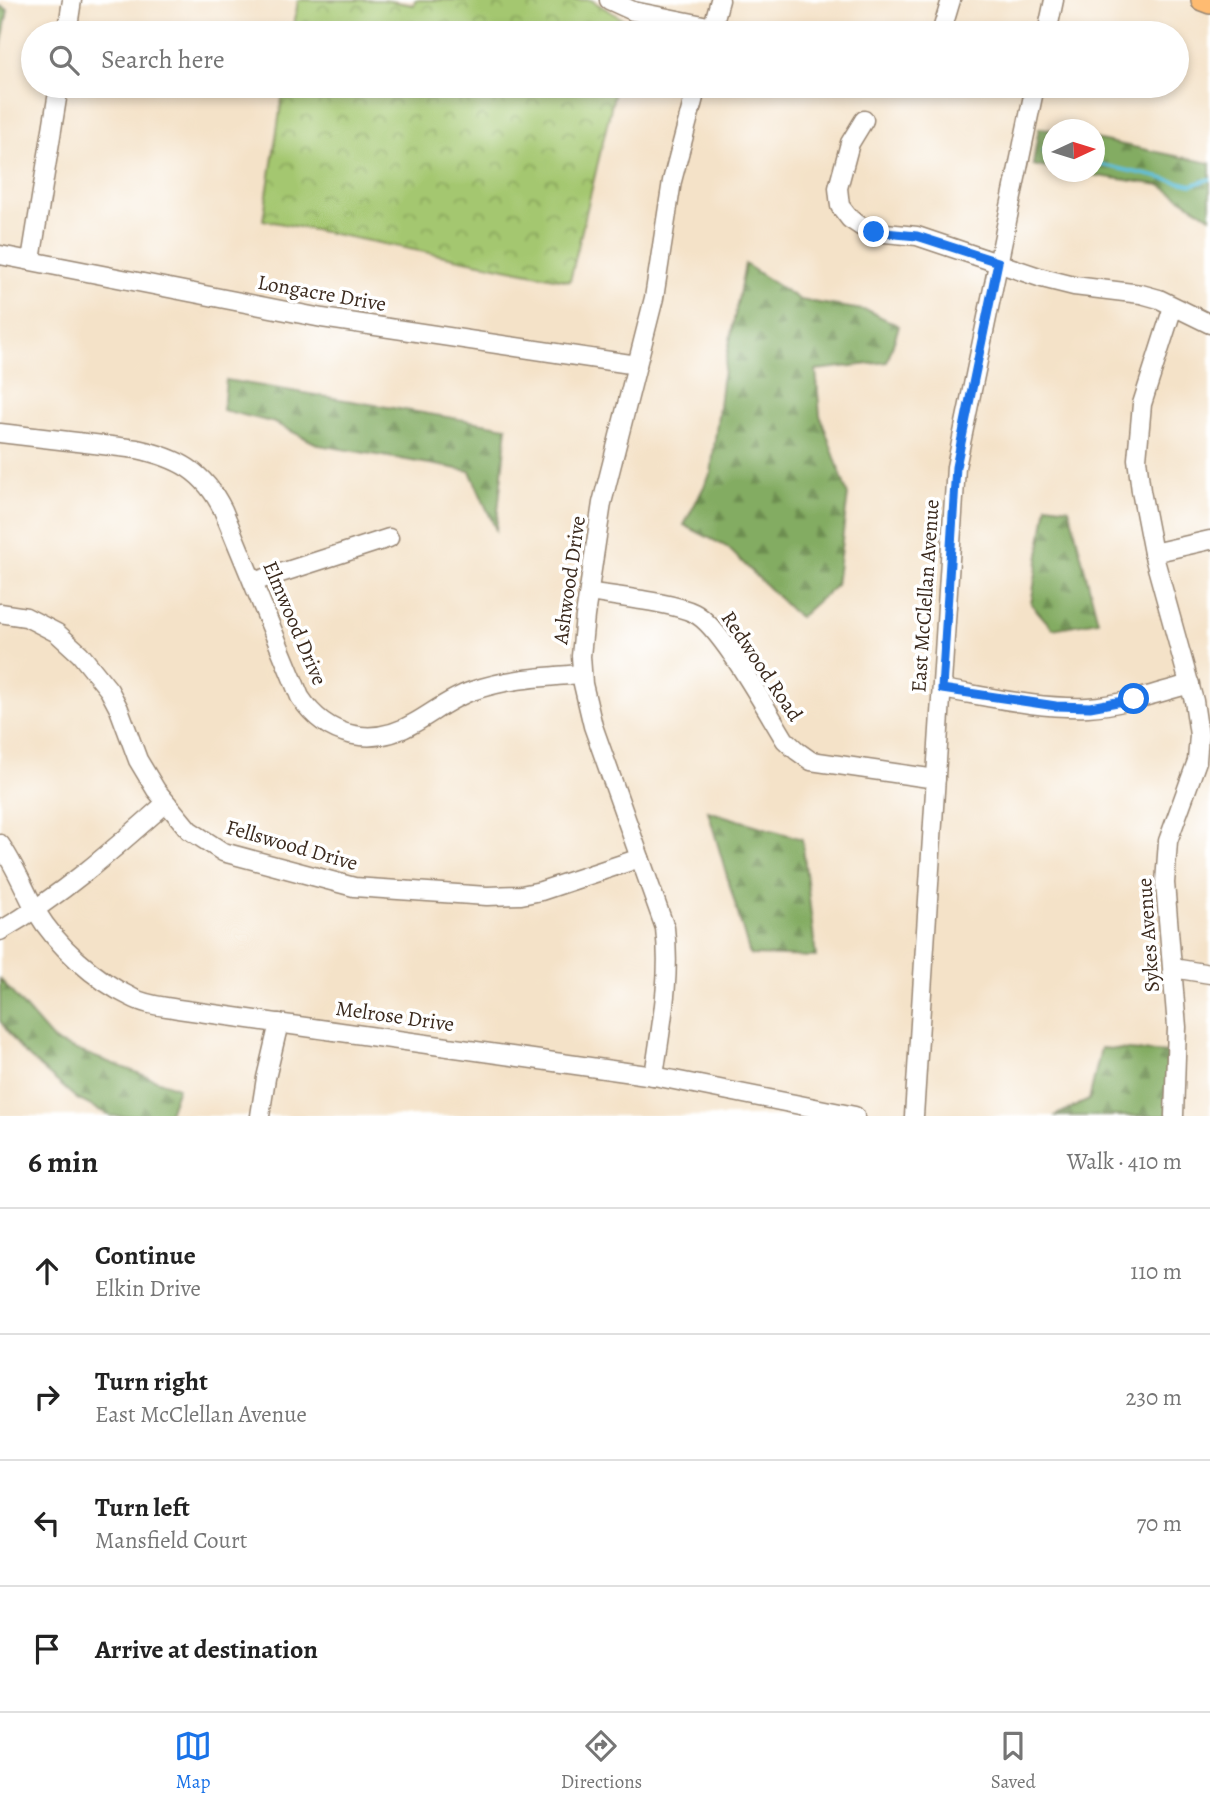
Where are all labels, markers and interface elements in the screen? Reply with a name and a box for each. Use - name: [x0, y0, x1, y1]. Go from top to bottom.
- search box: [21, 21, 1189, 98]
- icon: search: [45, 41, 83, 79]
- text: Search here: [101, 42, 225, 77]
- north arrow: [1042, 119, 1105, 182]
- route end: [858, 216, 889, 247]
- street label: Longacre Drive: [256, 268, 388, 318]
- street label: East McClellan Avenue: [904, 499, 946, 693]
- street label: Ashwood Drive: [546, 514, 592, 647]
- street label: Elmwood Drive: [256, 557, 334, 689]
- street label: Redwood Road: [715, 605, 810, 727]
- route start: [1118, 683, 1149, 714]
- street label: Fellswood Drive: [223, 813, 361, 877]
- street label: Sykes Avenue: [1130, 877, 1166, 993]
- street label: Melrose Drive: [334, 994, 456, 1038]
- text: 6 min: [28, 1142, 98, 1182]
- text: Walk · 410 m: [1067, 1146, 1182, 1177]
- text: Continue: [95, 1238, 196, 1273]
- icon: ahead: [28, 1252, 66, 1290]
- text: 110 m: [1130, 1256, 1182, 1287]
- text: Elkin Drive: [95, 1273, 201, 1304]
- text: Turn right: [95, 1364, 208, 1399]
- icon: right: [28, 1378, 66, 1416]
- text: 230 m: [1126, 1382, 1182, 1413]
- text: East McClellan Avenue: [95, 1399, 307, 1430]
- text: Turn left: [95, 1490, 190, 1525]
- icon: left: [28, 1504, 66, 1542]
- text: 70 m: [1136, 1508, 1182, 1539]
- text: Mansfield Court: [95, 1525, 247, 1556]
- icon: arrive: [28, 1630, 66, 1668]
- text: Arrive at destination: [95, 1632, 318, 1667]
- tab: Map: [174, 1727, 212, 1795]
- tab: Directions: [561, 1727, 642, 1795]
- tab: Saved: [991, 1727, 1036, 1795]

